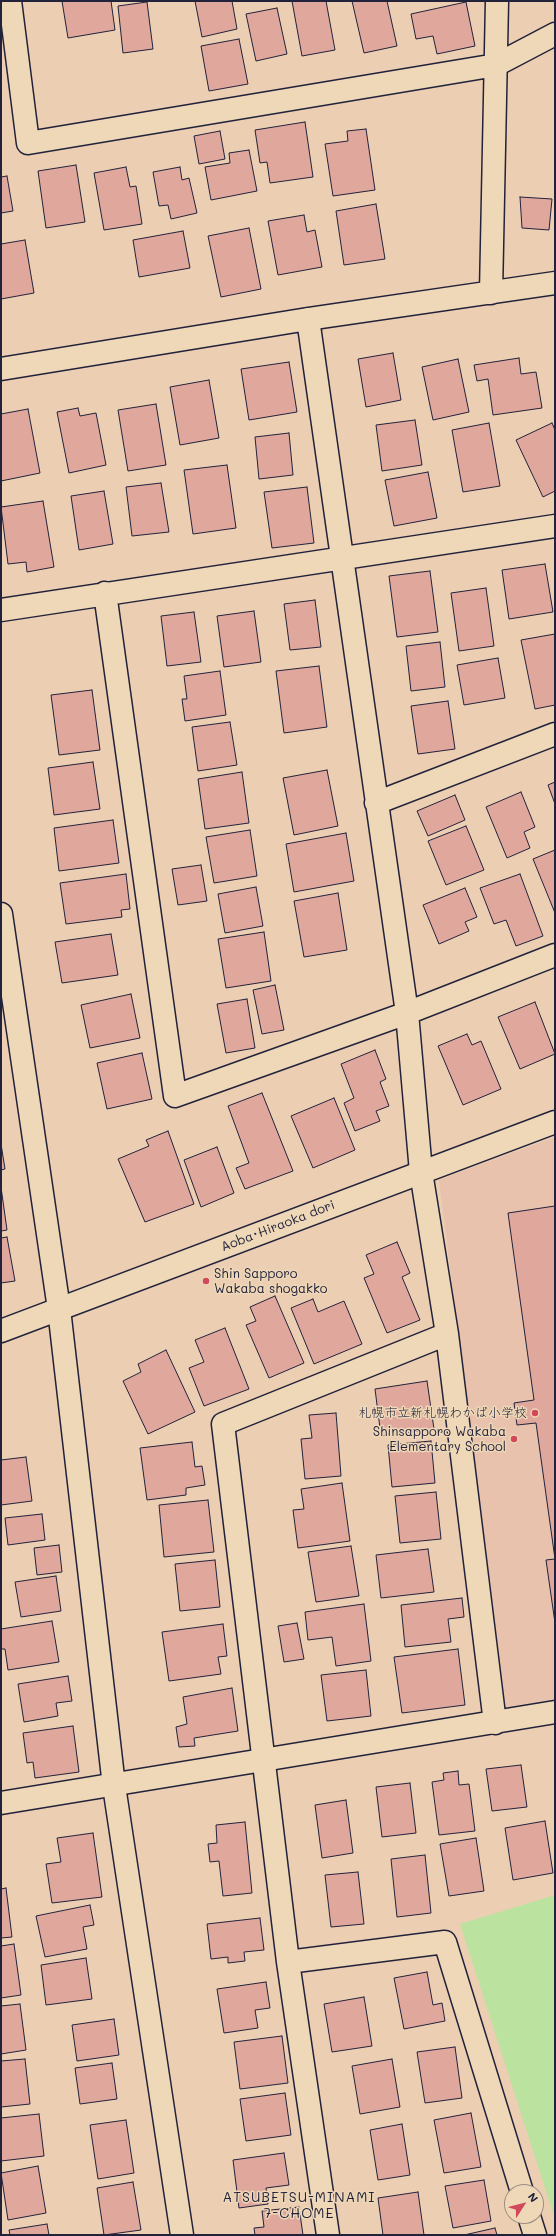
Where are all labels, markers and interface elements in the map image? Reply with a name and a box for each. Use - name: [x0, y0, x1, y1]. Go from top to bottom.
- street label: Aoba･Hiraoka dori: [219, 1197, 337, 1255]
- place label: Shin Sapporo Wakaba shogakko: [214, 1266, 328, 1297]
- marker: Shin Sapporo Wakaba shogakko: [201, 1276, 211, 1286]
- place label: 札幌市立新札幌わかば小学校: [358, 1405, 527, 1421]
- marker: 札幌市立新札幌わかば小学校: [530, 1408, 540, 1418]
- place label: Shinsapporo Wakaba Elementary School: [373, 1424, 506, 1455]
- marker: Shinsapporo Wakaba Elementary School: [509, 1434, 519, 1444]
- north arrow: [504, 2184, 544, 2224]
- text: N: [525, 2189, 542, 2205]
- district label: ATSUBETSU-MINAMI 7-CHOME: [223, 2190, 375, 2222]

